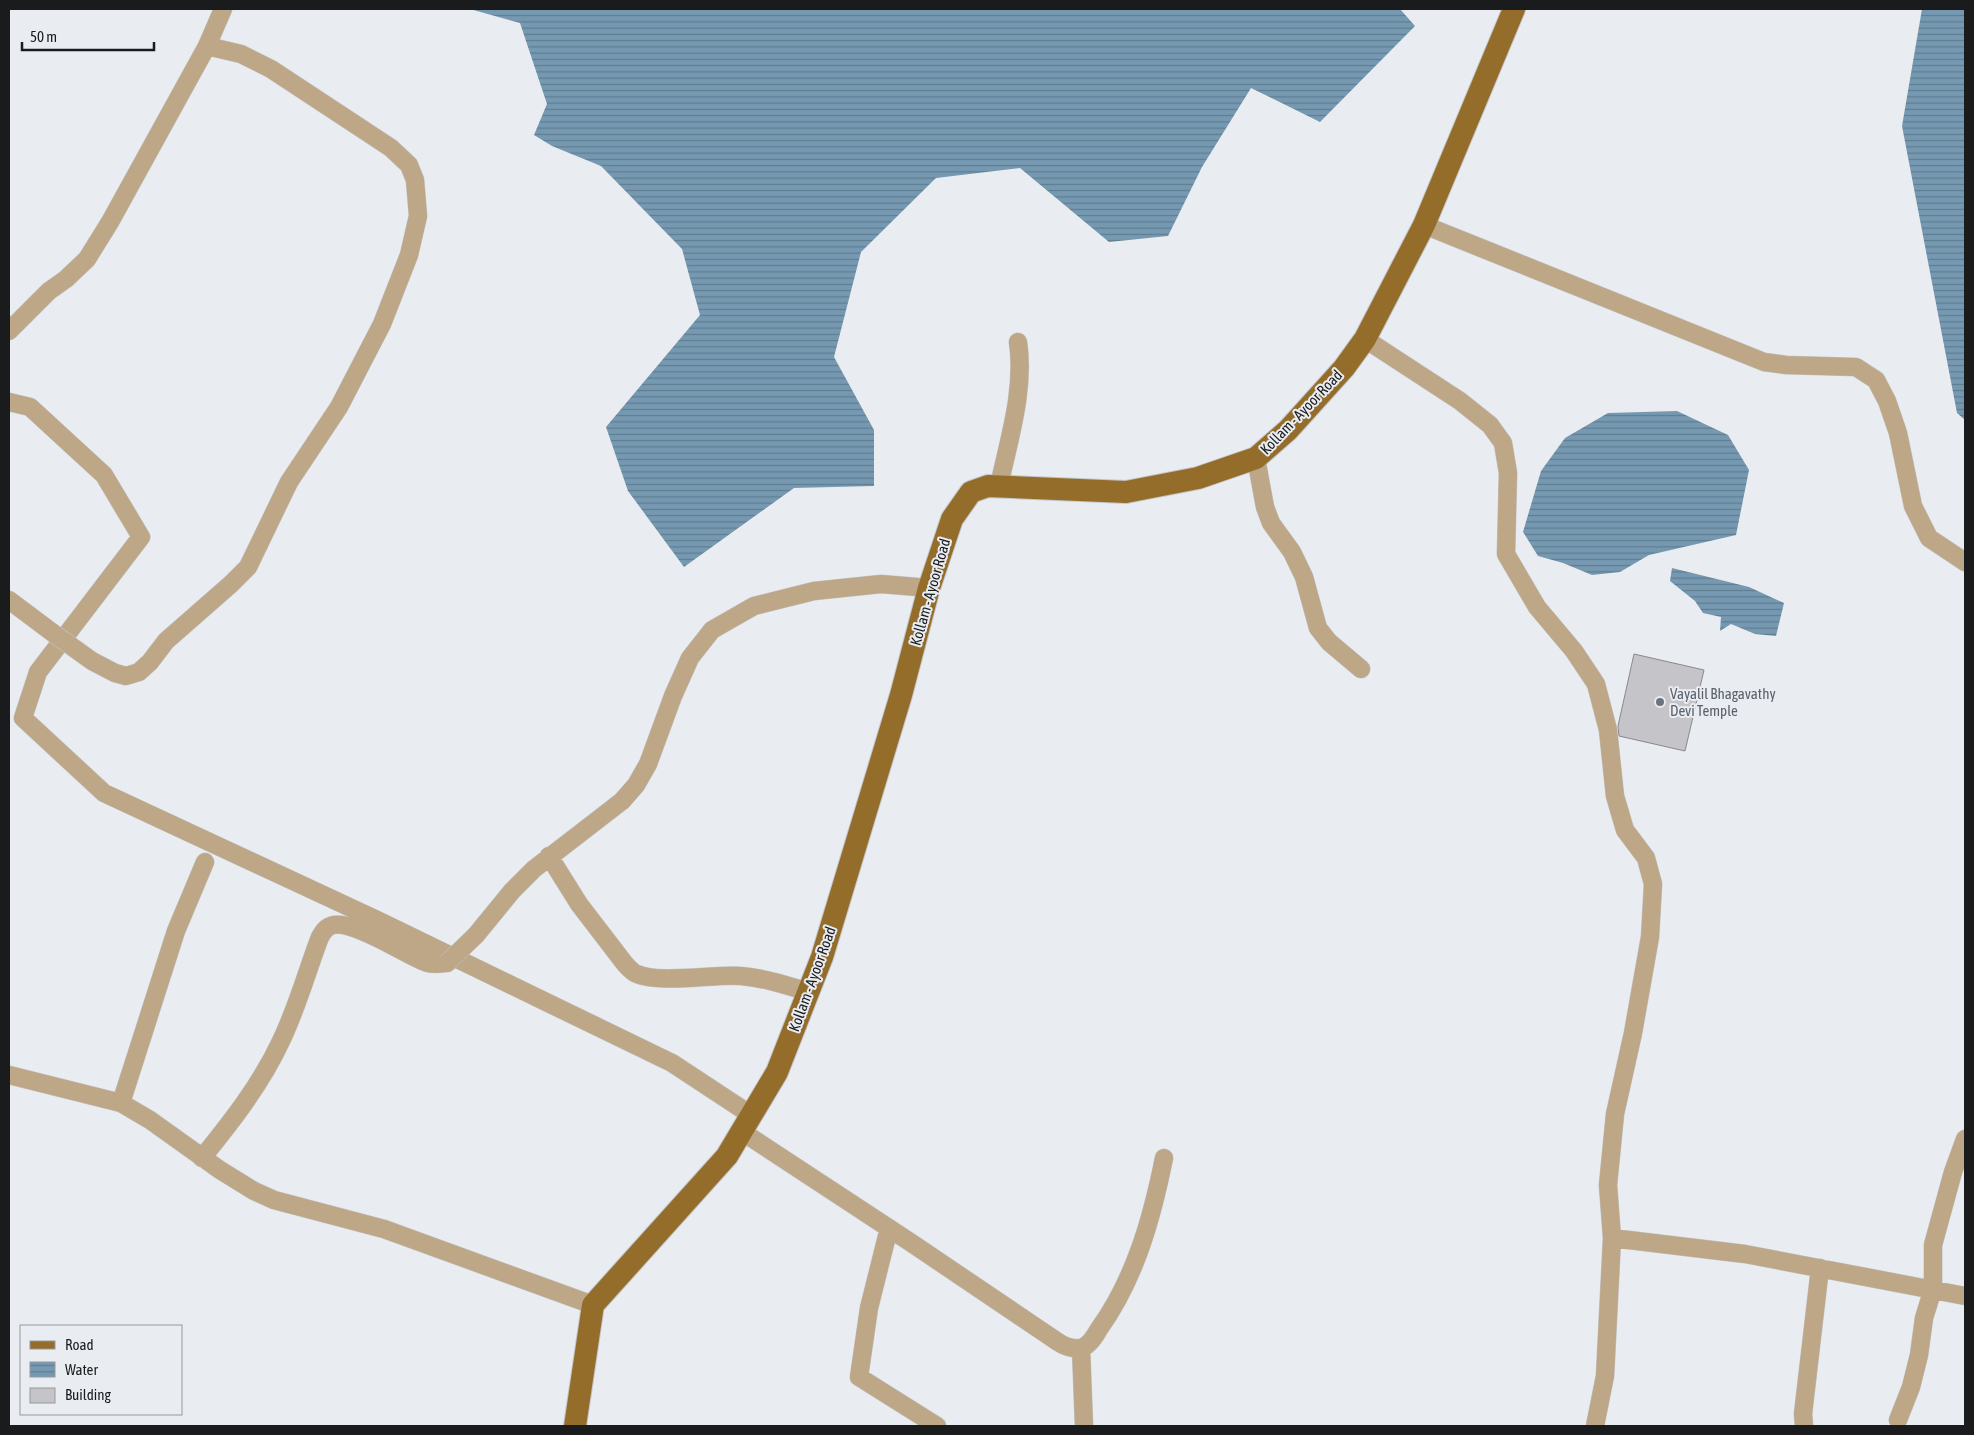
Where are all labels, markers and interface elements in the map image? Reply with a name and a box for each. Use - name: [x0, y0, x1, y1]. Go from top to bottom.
- scale bar: [22, 20, 155, 52]
- text: 50 m: [30, 28, 57, 45]
- street label: Kollam - Ayoor Road: [1257, 366, 1345, 458]
- street label: Kollam - Ayoor Road: [907, 537, 953, 647]
- place label: Vayalil Bhagavathy Devi Temple: [1670, 685, 1776, 719]
- marker: Vayalil Bhagavathy Devi Temple: [1654, 696, 1666, 708]
- street label: Kollam - Ayoor Road: [785, 924, 839, 1034]
- legend: [20, 1325, 182, 1415]
- text: Road: [65, 1336, 94, 1353]
- text: Water: [65, 1361, 98, 1378]
- text: Building: [65, 1386, 111, 1403]

